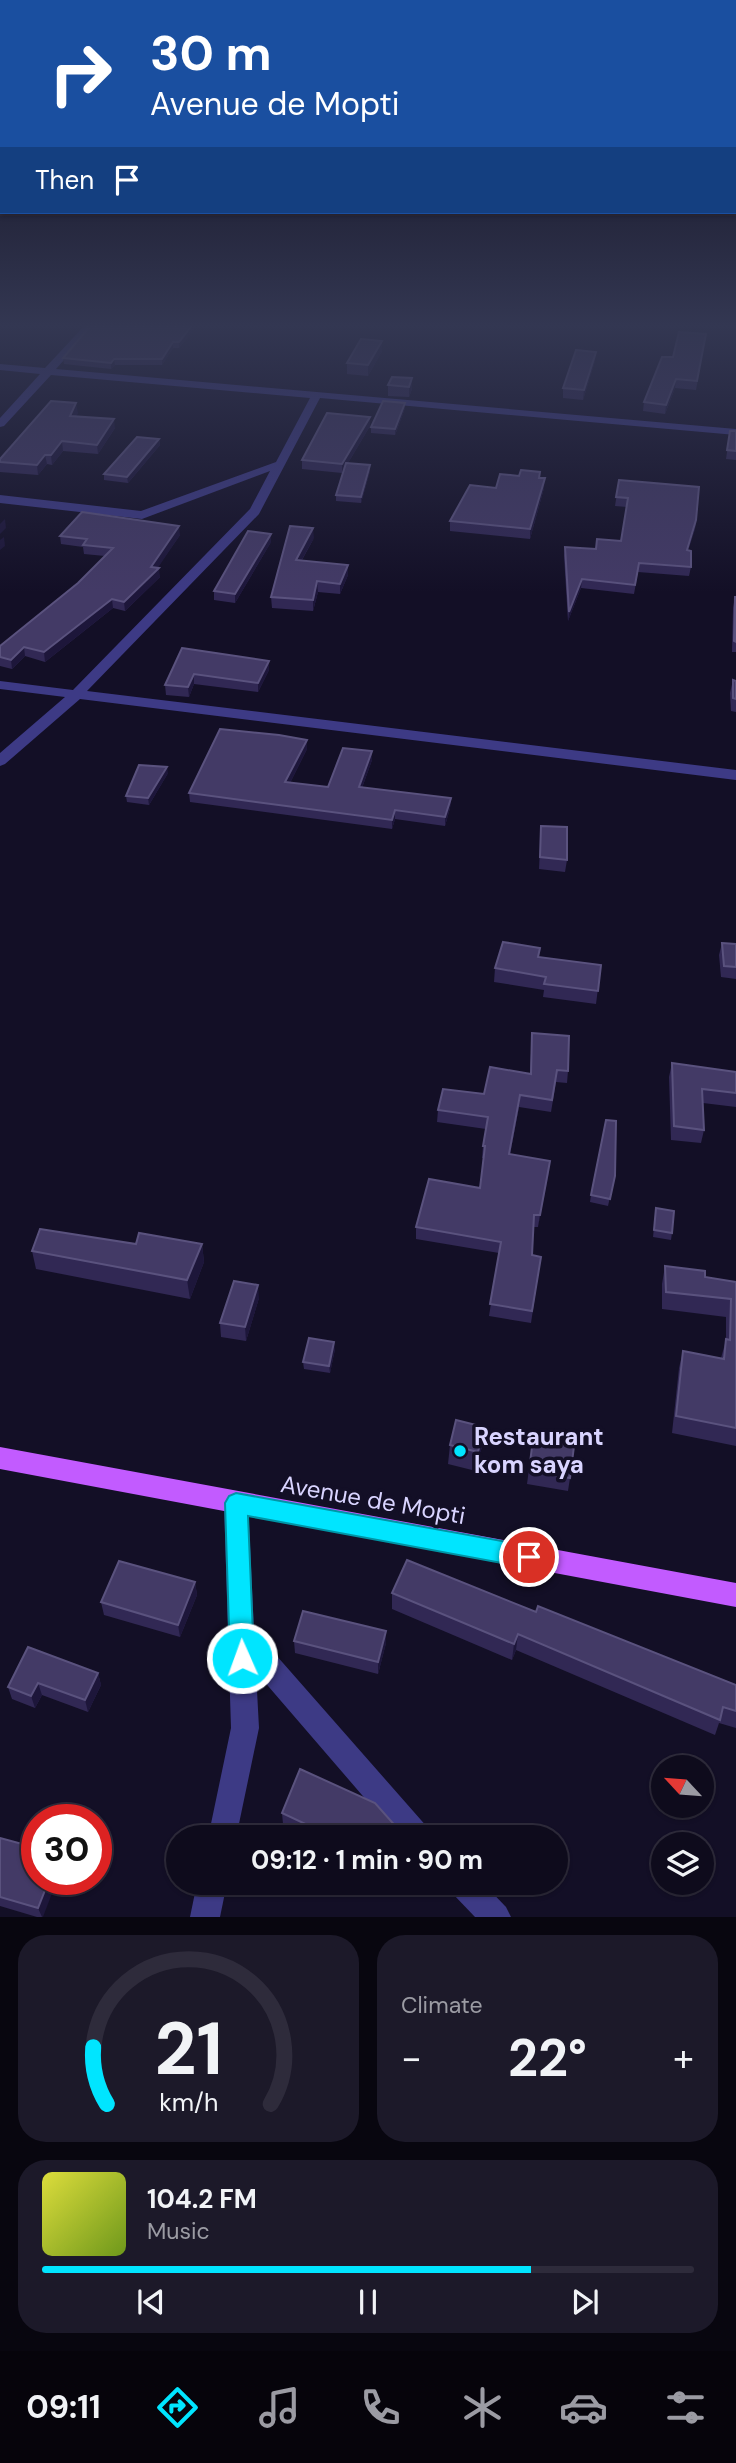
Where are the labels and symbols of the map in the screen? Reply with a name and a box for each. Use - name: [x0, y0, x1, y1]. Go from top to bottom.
- place label: Restaurant kom saya: [474, 1421, 604, 1480]
- marker: Restaurant kom saya: [452, 1443, 468, 1459]
- street label: Avenue de Mopti: [278, 1468, 468, 1531]
- pin: [499, 1527, 559, 1587]
- position arrow: [205, 1621, 279, 1695]
- north arrow: [651, 1755, 714, 1818]
- speed limit sign: 30: [21, 1804, 112, 1895]

